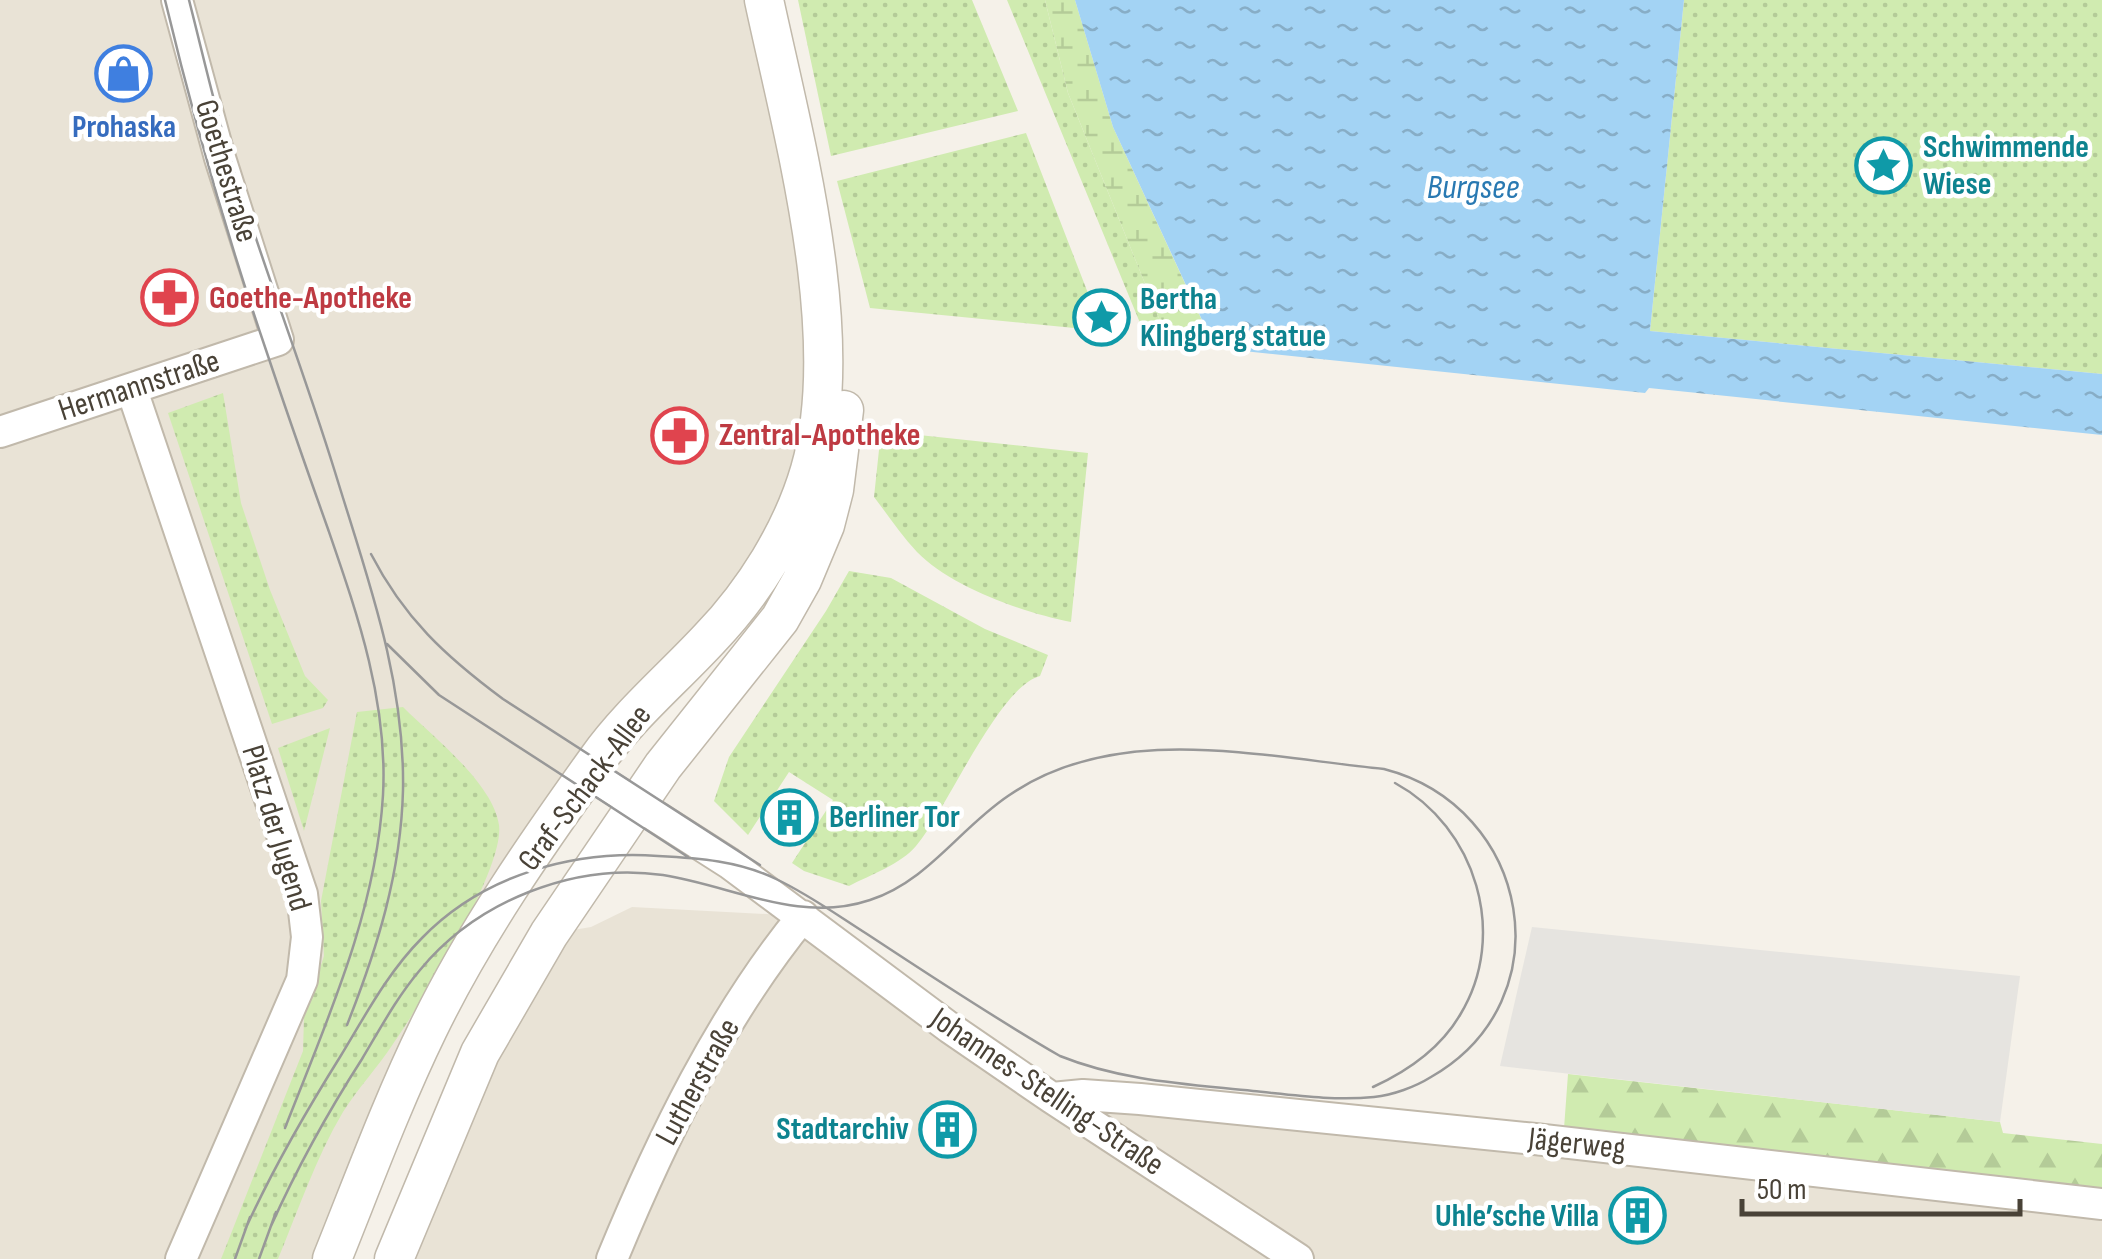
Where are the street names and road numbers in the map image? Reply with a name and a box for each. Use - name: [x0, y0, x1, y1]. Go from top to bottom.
- street label: Goethestraße: [186, 95, 266, 247]
- street label: Hermannstraße: [54, 342, 224, 430]
- street label: Graf-Schack-Allee: [510, 697, 660, 879]
- street label: Platz der Jugend: [232, 740, 320, 916]
- street label: Johannes-Stelling-Straße: [922, 999, 1171, 1185]
- street label: Lutherstraße: [647, 1012, 749, 1152]
- street label: Jägerweg: [1525, 1119, 1628, 1168]

